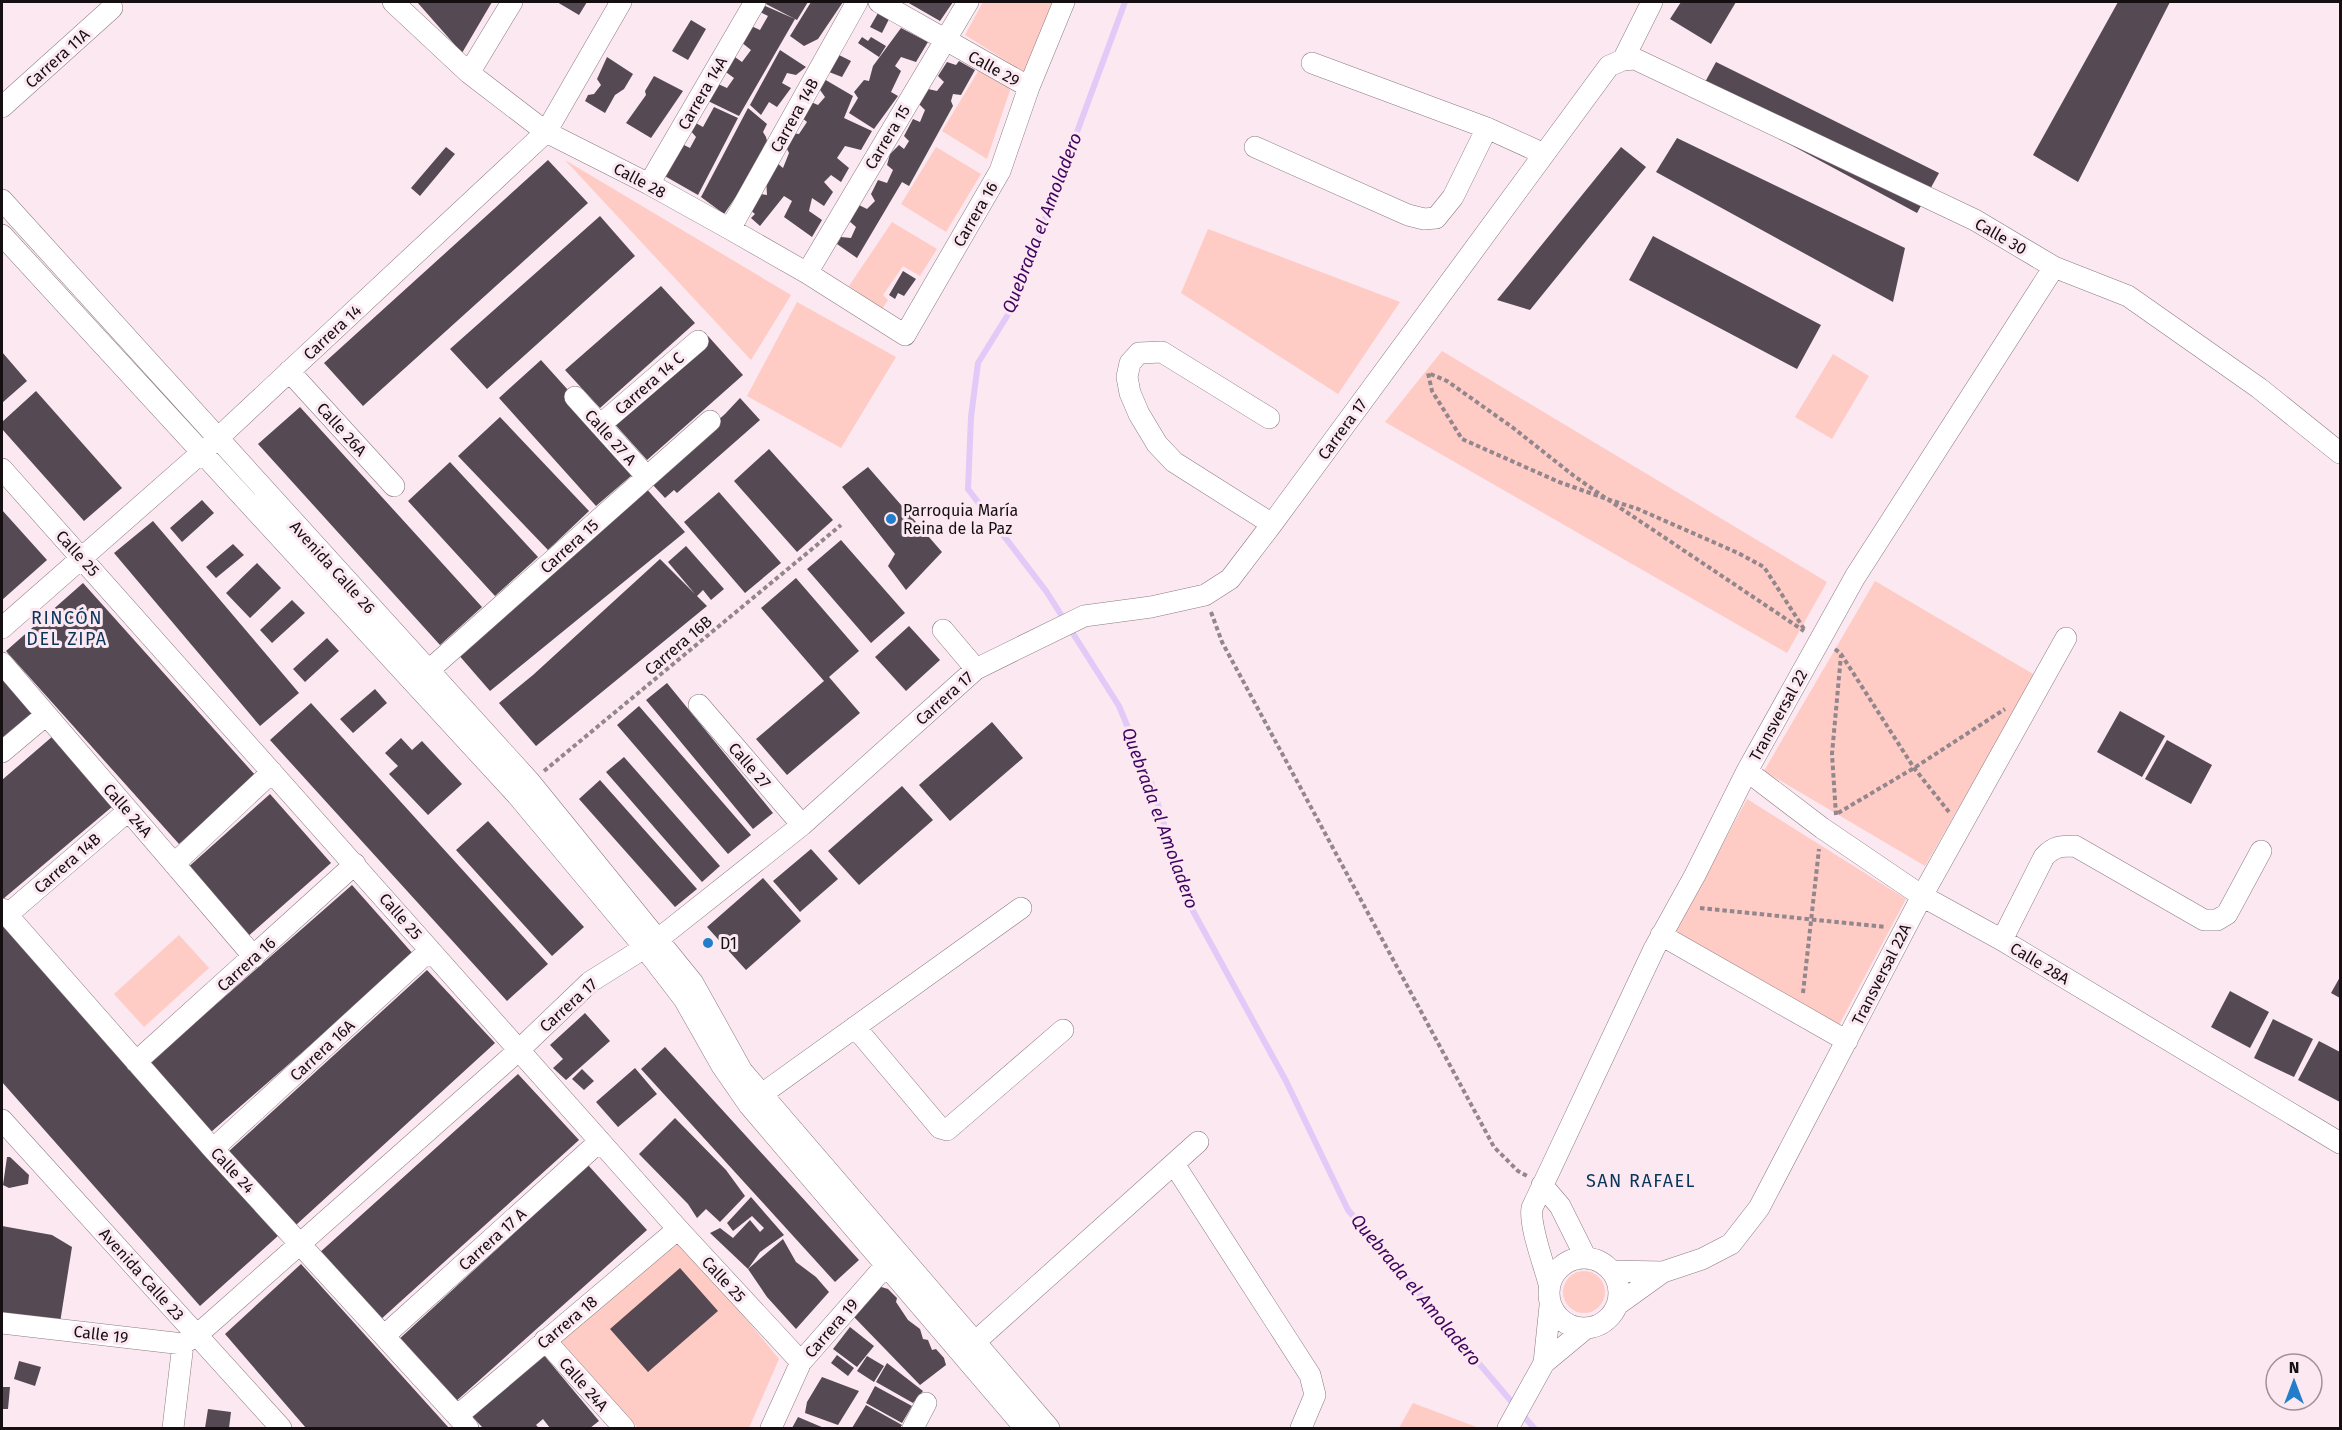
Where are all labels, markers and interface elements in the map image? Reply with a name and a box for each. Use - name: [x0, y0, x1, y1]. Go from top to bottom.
- street label: Carrera 11A: [21, 24, 94, 92]
- street label: Calle 29: [965, 47, 1023, 90]
- street label: Carrera 14A: [674, 53, 731, 133]
- street label: Carrera 14B: [766, 75, 823, 156]
- street label: Carrera 15: [861, 102, 914, 173]
- water label: Quebrada el Amoladero: [997, 130, 1087, 316]
- street label: Calle 28: [610, 159, 669, 202]
- street label: Carrera 16: [949, 178, 1002, 250]
- street label: Calle 30: [1972, 214, 2030, 259]
- street label: Carrera 14: [299, 301, 366, 364]
- street label: Carrera 14 C: [611, 348, 688, 419]
- street label: Carrera 17: [1314, 395, 1371, 463]
- street label: Calle 26A: [313, 399, 371, 461]
- street label: Calle 27 A: [581, 406, 641, 470]
- place label: Parroquia María Reina de la Paz: [903, 501, 1018, 538]
- marker: Parroquia María Reina de la Paz: [884, 512, 898, 526]
- street label: Carrera 15: [536, 515, 602, 577]
- street label: Avenida Calle 26: [286, 517, 379, 618]
- street label: Calle 25: [52, 526, 103, 580]
- district label: RINCÓN DEL ZIPA: [26, 607, 108, 650]
- street label: Carrera 16B: [641, 612, 716, 679]
- street label: Transversal 22: [1745, 666, 1811, 764]
- street label: Carrera 17: [912, 668, 977, 729]
- water label: Quebrada el Amoladero: [1117, 724, 1203, 912]
- street label: Calle 27: [725, 739, 775, 792]
- street label: Calle 24A: [99, 780, 157, 842]
- street label: Carrera 14B: [30, 829, 105, 897]
- street label: Calle 25: [375, 889, 426, 944]
- street label: Transversal 22A: [1848, 920, 1915, 1028]
- street label: Carrera 16: [213, 933, 279, 996]
- place label: D1: [720, 934, 737, 953]
- marker: D1: [701, 936, 715, 950]
- street label: Calle 28A: [2007, 938, 2073, 989]
- street label: Carrera 17: [536, 975, 601, 1036]
- street label: Carrera 16A: [286, 1015, 359, 1085]
- street label: Calle 24: [207, 1144, 259, 1198]
- district label: SAN RAFAEL: [1586, 1170, 1696, 1192]
- street label: Carrera 17 A: [455, 1204, 531, 1275]
- water label: Quebrada el Amoladero: [1346, 1210, 1486, 1370]
- street label: Avenida Calle 23: [95, 1224, 188, 1324]
- street label: Calle 25: [698, 1253, 750, 1306]
- street label: Carrera 18: [533, 1292, 601, 1353]
- street label: Carrera 19: [801, 1295, 862, 1362]
- street label: Calle 19: [73, 1322, 129, 1347]
- north arrow: [2264, 1352, 2324, 1412]
- street label: Calle 24A: [555, 1354, 613, 1416]
- text: N: [2289, 1358, 2299, 1377]

